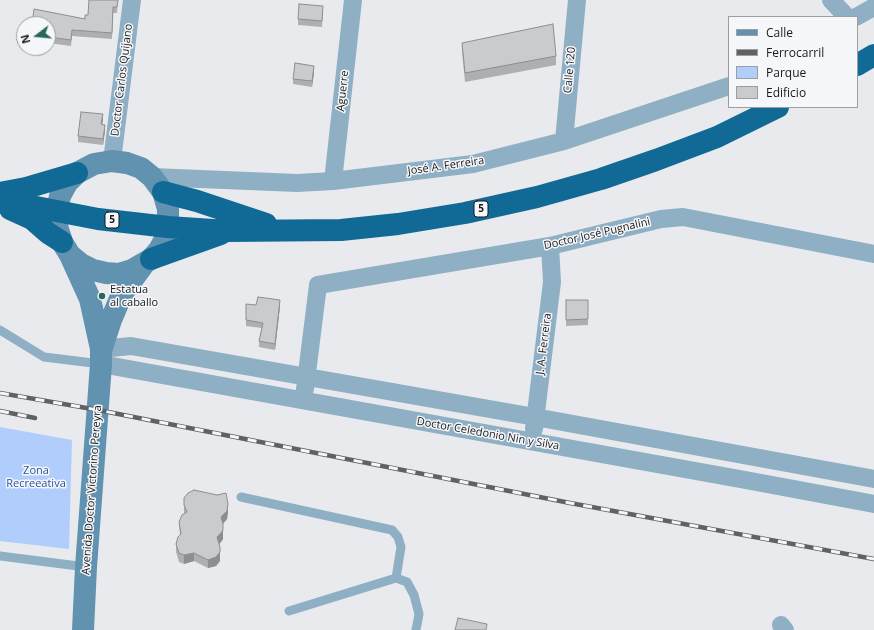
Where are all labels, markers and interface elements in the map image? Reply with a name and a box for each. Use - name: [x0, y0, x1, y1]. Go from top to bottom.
- north arrow: [16, 16, 56, 56]
- legend: [728, 16, 858, 108]
- street label: Doctor Carlos Quijano: [109, 23, 135, 137]
- text: Calle: [766, 24, 793, 41]
- text: N: [17, 33, 33, 46]
- text: Ferrocarril: [766, 44, 824, 61]
- street label: Calle 120: [561, 46, 579, 94]
- text: Parque: [766, 64, 806, 81]
- street label: Aguerre: [334, 70, 352, 112]
- text: Edificio: [766, 84, 806, 101]
- street label: José A. Ferreira: [407, 154, 485, 178]
- road number: 5: [474, 201, 488, 217]
- road number: 5: [105, 212, 119, 228]
- street label: Doctor José Pugnalini: [542, 215, 652, 253]
- place label: Estatua al caballo: [110, 283, 158, 309]
- marker: Estatua al caballo: [97, 291, 107, 301]
- street label: J. A. Ferreira: [534, 313, 554, 375]
- street label: Avenida Doctor Victorino Pereyra: [79, 405, 105, 575]
- street label: Doctor Celedonio Nin y Silva: [416, 415, 560, 453]
- park label: Zona Recreeativa: [6, 464, 66, 490]

